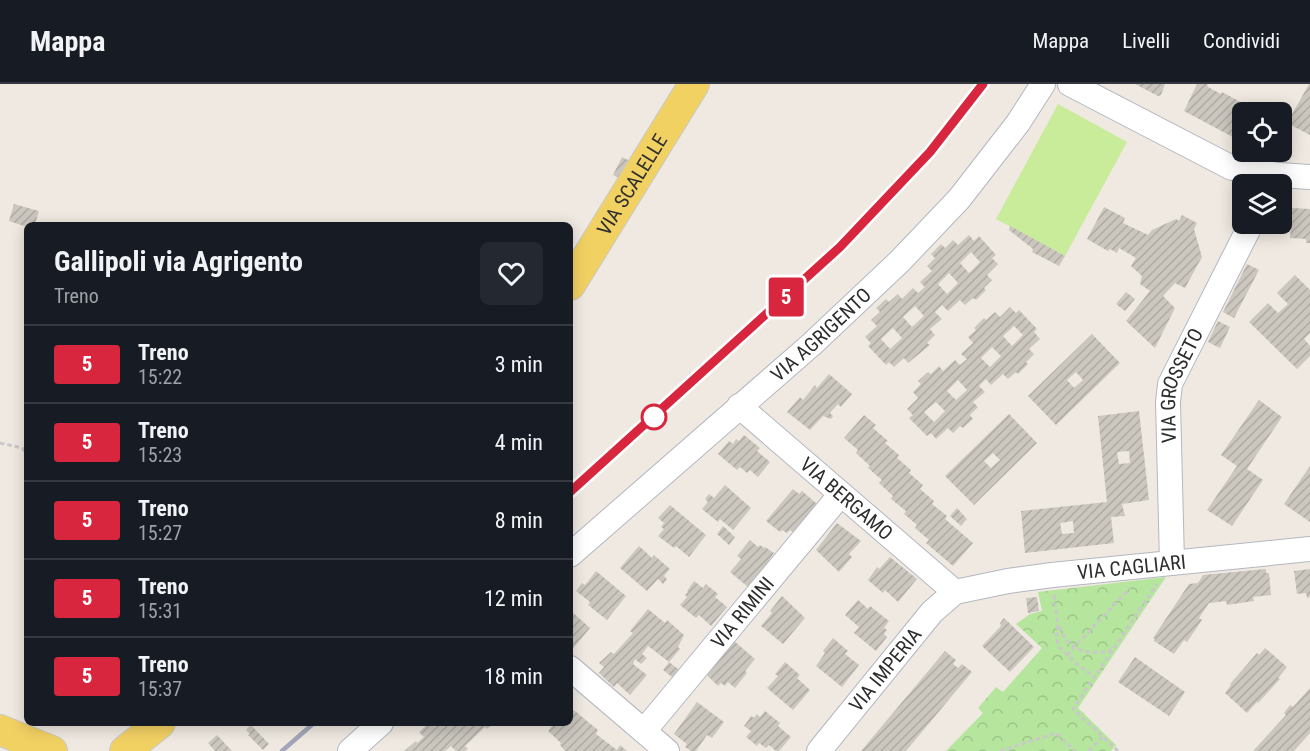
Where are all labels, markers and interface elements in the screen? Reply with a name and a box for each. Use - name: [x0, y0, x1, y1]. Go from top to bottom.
- text: Mappa: [30, 25, 105, 58]
- text: Mappa: [1032, 29, 1089, 53]
- text: Livelli: [1122, 29, 1170, 53]
- text: Condividi: [1203, 29, 1280, 53]
- map controls: [1232, 102, 1292, 234]
- button: locate: [1232, 102, 1292, 162]
- street label: VIA SCALELLE: [592, 130, 672, 239]
- button: layers: [1232, 174, 1292, 234]
- button: heart: [480, 242, 543, 305]
- text: Gallipoli via Agrigento: [54, 245, 303, 278]
- line badge: 5: [766, 278, 806, 316]
- street label: VIA AGRIGENTO: [766, 283, 876, 386]
- text: Treno: [54, 284, 99, 308]
- text: 5: [781, 285, 791, 309]
- street label: VIA GROSSETO: [1156, 324, 1208, 443]
- text: Treno: [138, 340, 189, 365]
- text: 5: [82, 352, 92, 376]
- text: 3 min: [495, 352, 543, 377]
- text: 15:22: [138, 365, 182, 389]
- unlabelled marker: [641, 404, 667, 430]
- text: Treno: [138, 418, 189, 443]
- text: 5: [82, 430, 92, 454]
- text: 4 min: [495, 430, 543, 455]
- text: 15:23: [138, 443, 182, 467]
- street label: VIA BERGAMO: [795, 452, 898, 545]
- text: Treno: [138, 496, 189, 521]
- text: 5: [82, 508, 92, 532]
- text: 8 min: [495, 508, 543, 533]
- text: 15:27: [138, 521, 182, 545]
- street label: VIA CAGLIARI: [1076, 550, 1187, 584]
- street label: VIA RIMINI: [706, 572, 779, 653]
- text: Treno: [138, 574, 189, 599]
- text: 5: [82, 586, 92, 610]
- text: 12 min: [484, 586, 543, 611]
- text: 15:31: [138, 599, 182, 623]
- street label: VIA IMPERIA: [844, 622, 927, 716]
- text: Treno: [138, 652, 189, 677]
- text: 5: [82, 664, 92, 688]
- text: 18 min: [484, 664, 543, 689]
- text: 15:37: [138, 677, 182, 701]

